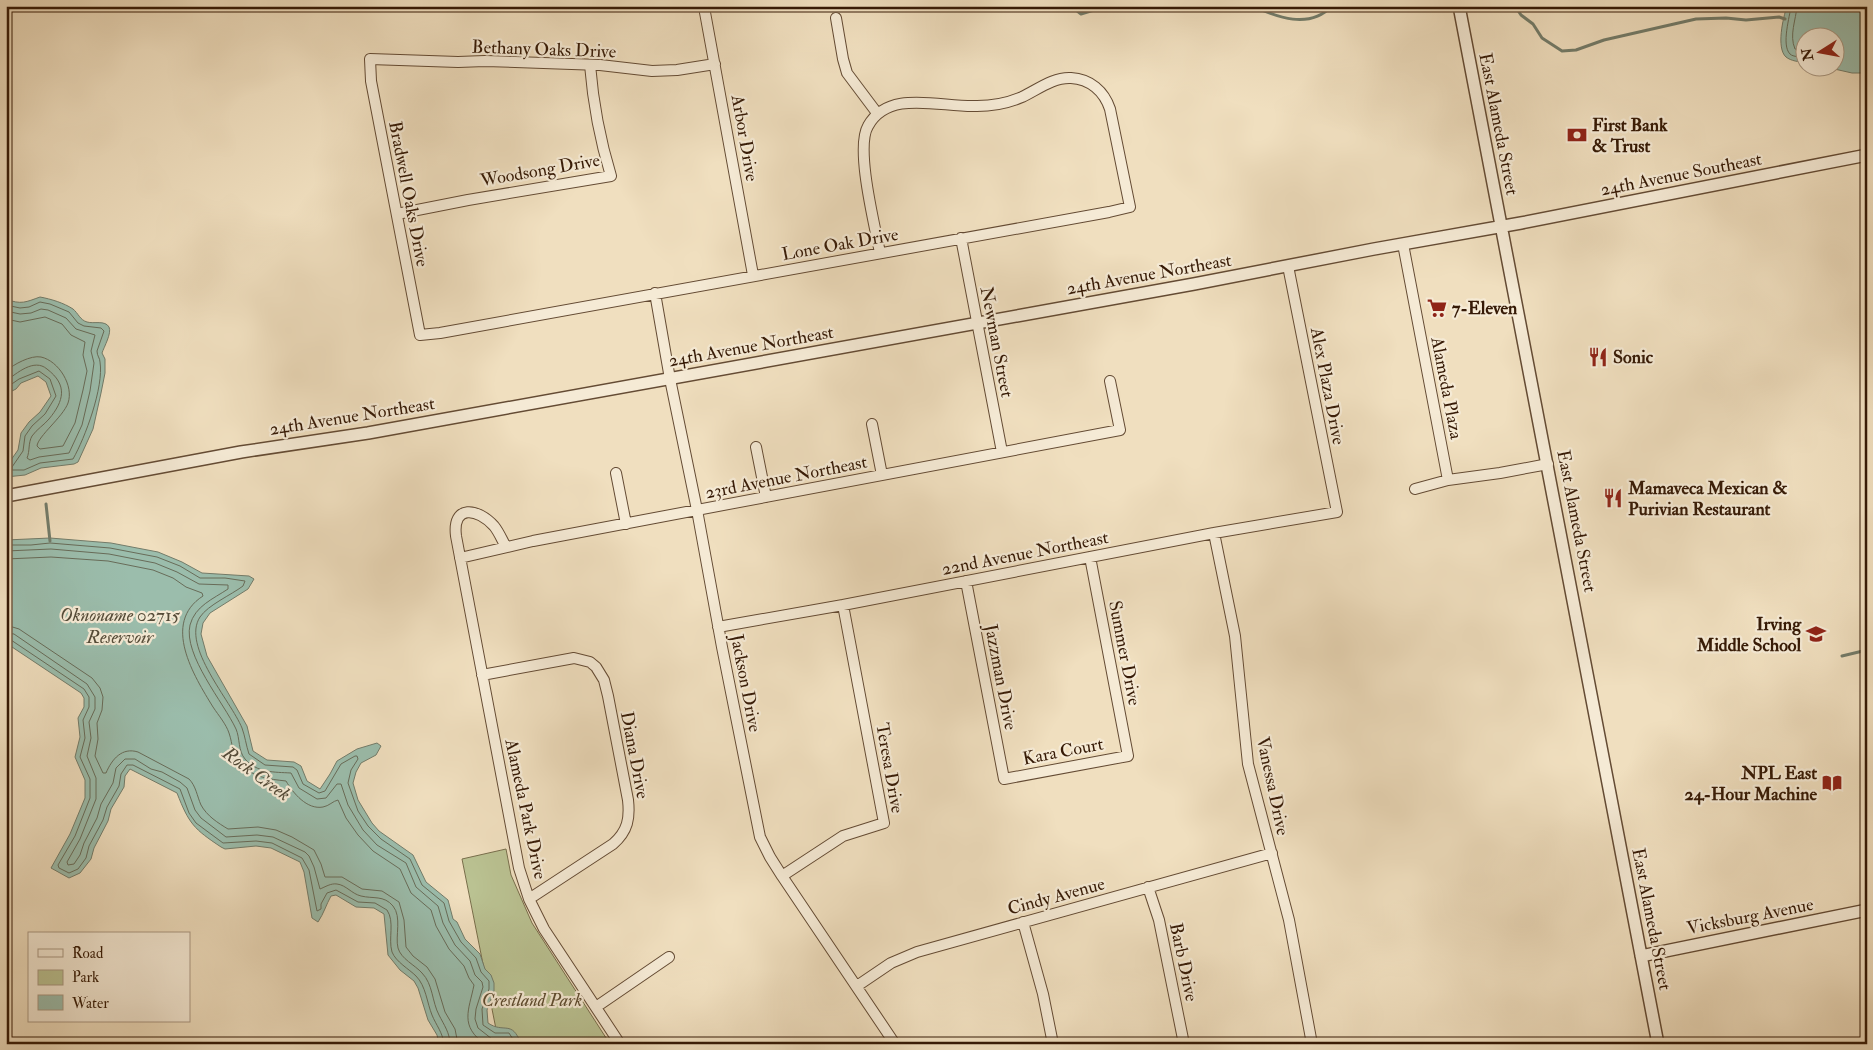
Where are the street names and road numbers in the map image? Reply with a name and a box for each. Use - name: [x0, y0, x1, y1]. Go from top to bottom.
- street label: Bethany Oaks Drive: [471, 35, 617, 64]
- street label: East Alameda Street: [1473, 51, 1524, 197]
- street label: Arbor Drive: [725, 92, 763, 184]
- street label: Bradwell Oaks Drive: [383, 119, 434, 269]
- street label: 24th Avenue Southeast: [1598, 148, 1764, 201]
- street label: Woodsong Drive: [478, 149, 602, 192]
- street label: Lone Oak Drive: [780, 223, 901, 266]
- street label: 24th Avenue Northeast: [1065, 249, 1234, 300]
- street label: Newman Street: [975, 285, 1019, 400]
- street label: 24th Avenue Northeast: [667, 321, 836, 372]
- street label: Alex Plaza Drive: [1305, 325, 1350, 447]
- street label: Alameda Plaza: [1425, 334, 1468, 442]
- street label: 24th Avenue Northeast: [268, 392, 437, 441]
- street label: East Alameda Street: [1551, 448, 1602, 594]
- street label: 23rd Avenue Northeast: [703, 450, 869, 504]
- street label: 22nd Avenue Northeast: [940, 526, 1111, 581]
- street label: Summer Drive: [1103, 599, 1146, 708]
- street label: Jazzman Drive: [979, 621, 1022, 732]
- street label: Jackson Drive: [725, 631, 766, 734]
- street label: Diana Drive: [615, 709, 654, 801]
- street label: Teresa Drive: [870, 721, 909, 816]
- street label: Kara Court: [1021, 732, 1105, 771]
- street label: Vanessa Drive: [1251, 735, 1294, 838]
- street label: Alameda Park Drive: [499, 736, 552, 882]
- street label: East Alameda Street: [1626, 846, 1677, 992]
- street label: Cindy Avenue: [1005, 872, 1108, 920]
- street label: Vicksburg Avenue: [1685, 893, 1816, 940]
- street label: Barb Drive: [1164, 921, 1203, 1004]

